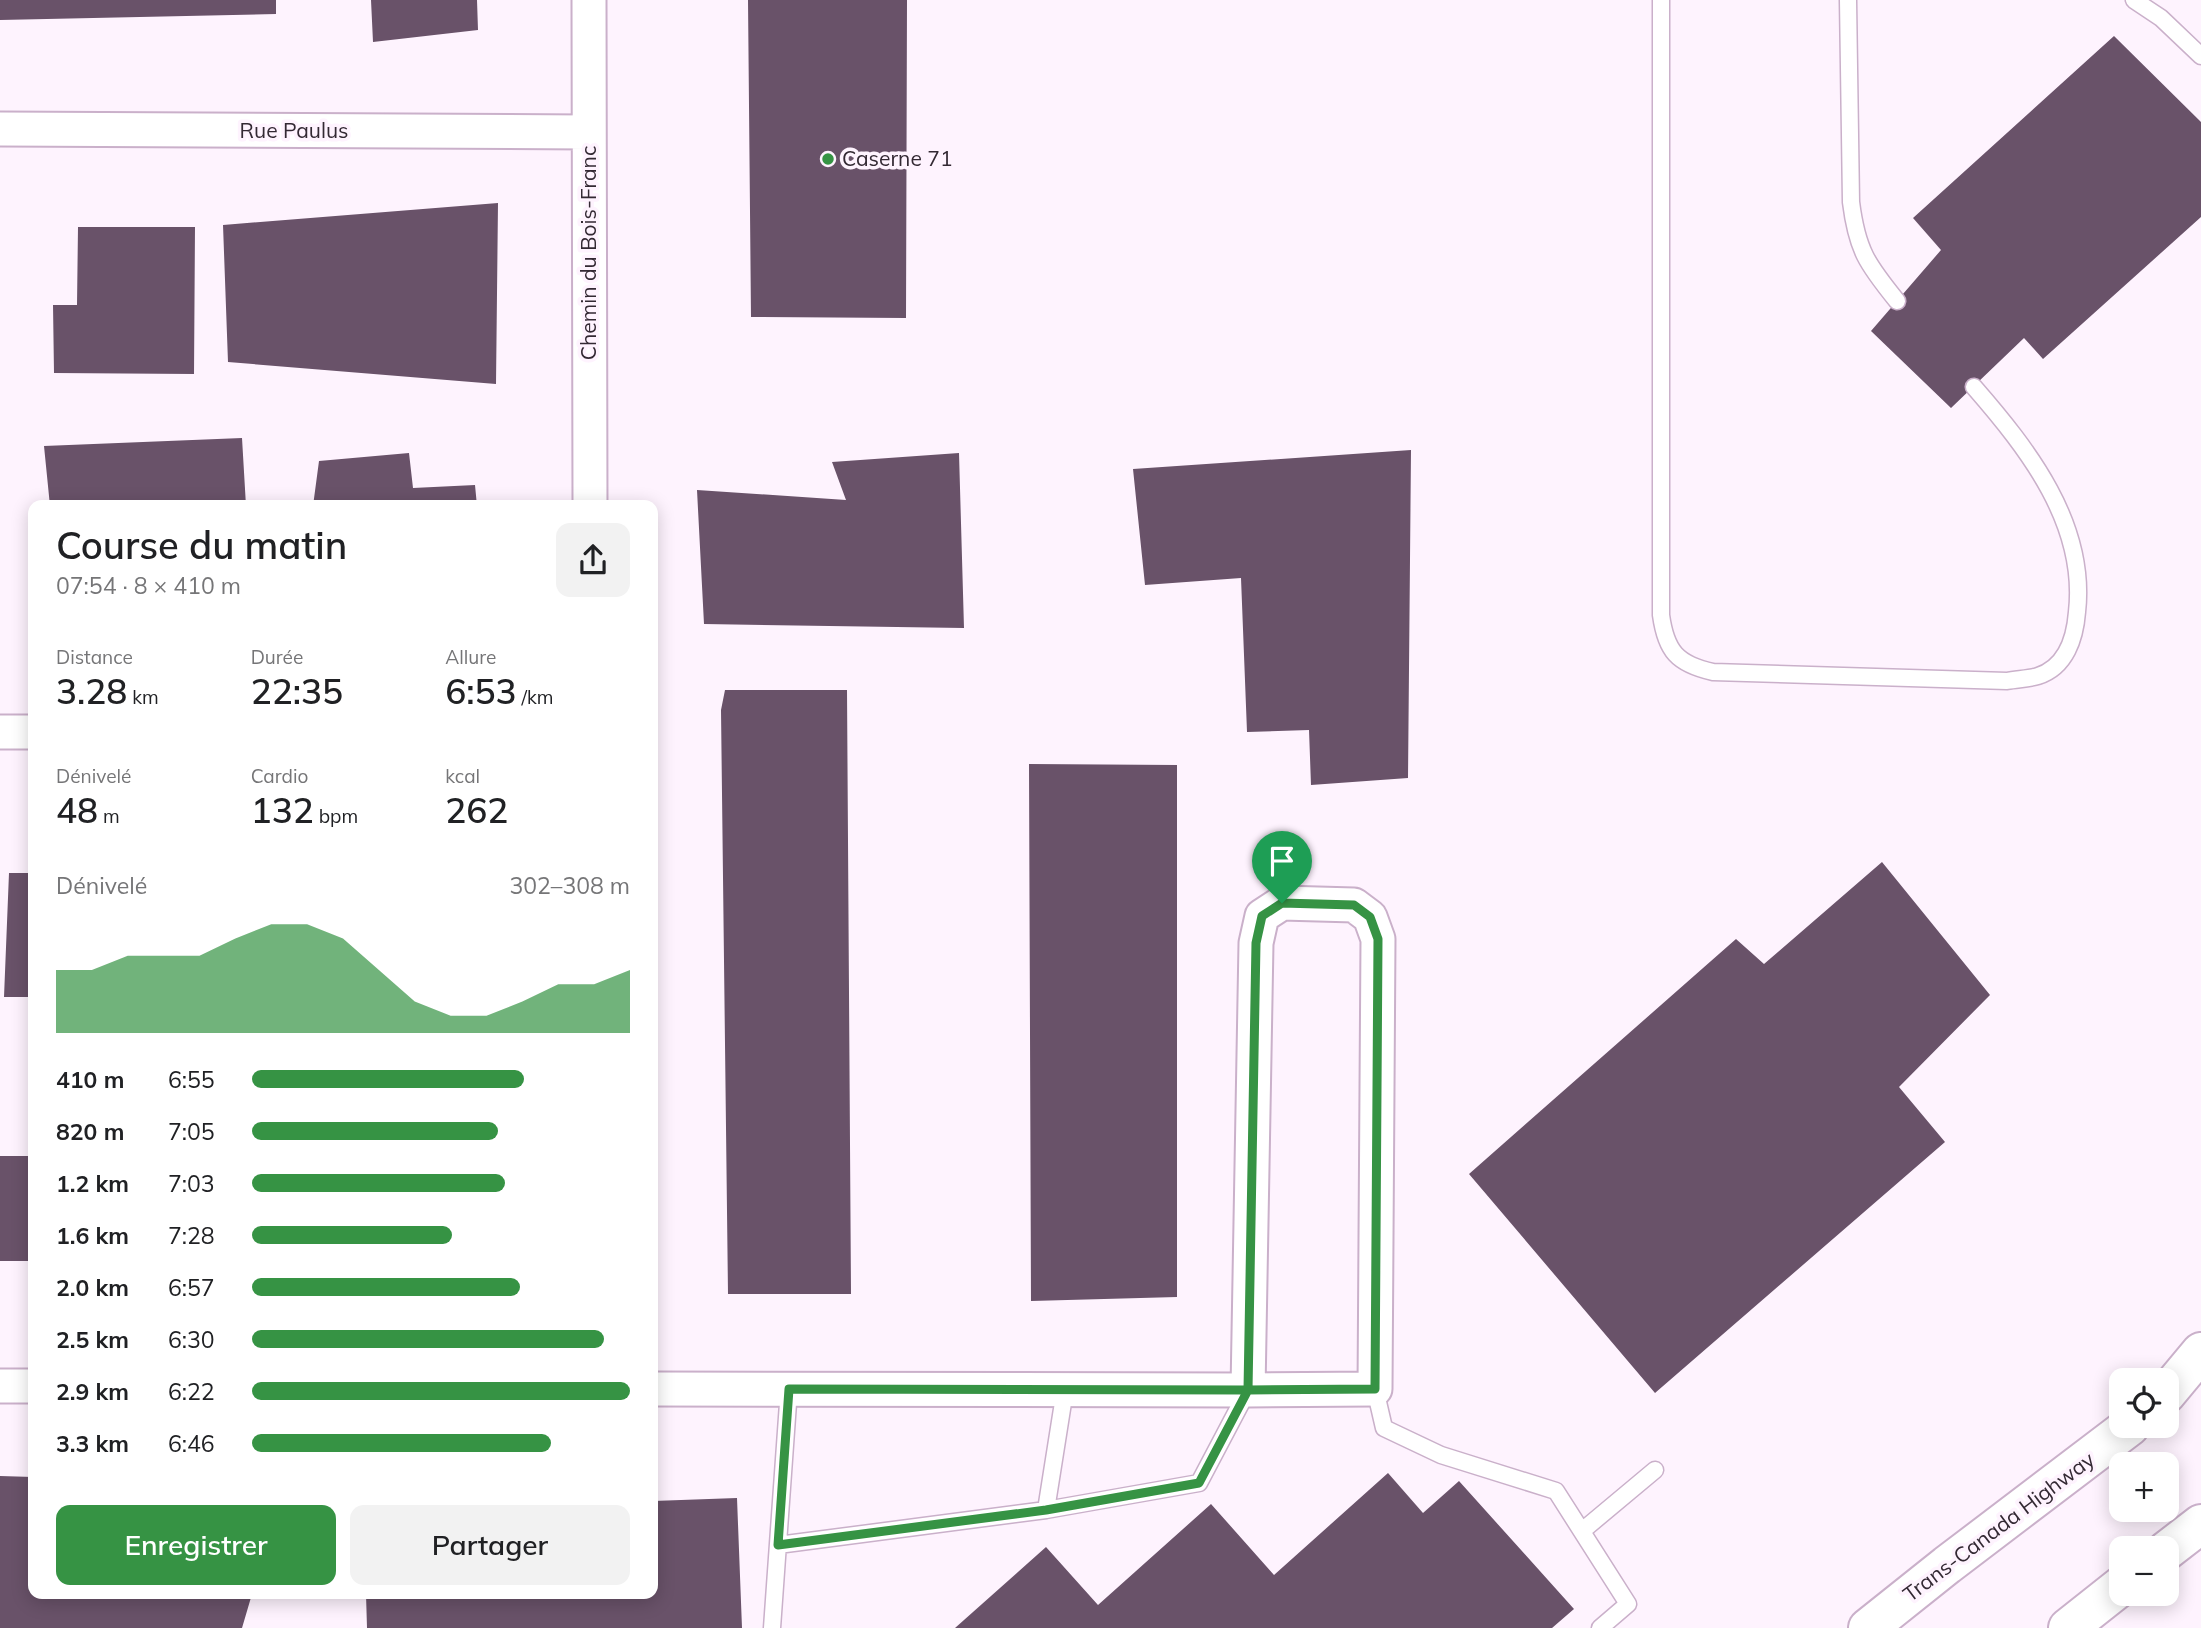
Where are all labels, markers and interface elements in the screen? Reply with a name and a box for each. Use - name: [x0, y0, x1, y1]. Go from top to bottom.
- street label: Rue Paulus: [240, 117, 348, 143]
- place label: Caserne 71: [842, 145, 953, 171]
- street label: Chemin du Bois-Franc: [575, 146, 601, 360]
- marker: Caserne 71: [820, 151, 836, 167]
- text: Course du matin: [56, 521, 347, 569]
- button: share: [556, 523, 630, 597]
- text: 07:54 · 8 × 410 m: [56, 571, 241, 600]
- text: Distance: [56, 645, 133, 669]
- text: Durée: [251, 645, 303, 669]
- text: Allure: [445, 645, 496, 669]
- text: 3.28: [56, 669, 127, 713]
- text: 22:35: [251, 669, 343, 713]
- text: 6:53: [445, 669, 517, 713]
- text: km: [127, 685, 159, 709]
- text: /km: [517, 685, 553, 709]
- text: Dénivelé: [56, 764, 131, 788]
- text: Cardio: [251, 764, 308, 788]
- text: kcal: [445, 764, 480, 788]
- text: 48: [56, 788, 98, 832]
- text: 132: [251, 788, 314, 832]
- text: 262: [445, 788, 508, 832]
- text: m: [98, 804, 120, 828]
- text: bpm: [314, 804, 358, 828]
- pin: [1252, 831, 1312, 903]
- icon: arrive: [1263, 842, 1301, 880]
- text: Dénivelé: [56, 871, 147, 900]
- text: 302–308 m: [509, 871, 630, 900]
- text: 410 m: [56, 1065, 124, 1094]
- text: 6:55: [168, 1065, 215, 1094]
- text: 820 m: [56, 1117, 124, 1146]
- text: 7:05: [168, 1117, 215, 1146]
- text: 1.2 km: [56, 1169, 129, 1198]
- text: 7:03: [168, 1169, 215, 1198]
- text: 1.6 km: [56, 1221, 129, 1250]
- text: 7:28: [168, 1221, 215, 1250]
- text: 2.0 km: [56, 1273, 129, 1302]
- text: 6:57: [168, 1273, 215, 1302]
- text: 2.5 km: [56, 1325, 129, 1354]
- text: 6:30: [168, 1325, 215, 1354]
- map controls: [2109, 1368, 2179, 1606]
- button: locate: [2109, 1368, 2179, 1438]
- text: 2.9 km: [56, 1377, 129, 1406]
- text: 6:22: [168, 1377, 215, 1406]
- text: 3.3 km: [56, 1429, 129, 1458]
- text: 6:46: [168, 1429, 215, 1458]
- street label: Trans-Canada Highway: [1898, 1446, 2099, 1607]
- button: +: [2109, 1452, 2179, 1522]
- button: Enregistrer: [56, 1505, 336, 1585]
- button: Partager: [350, 1505, 630, 1585]
- button: −: [2109, 1536, 2179, 1606]

